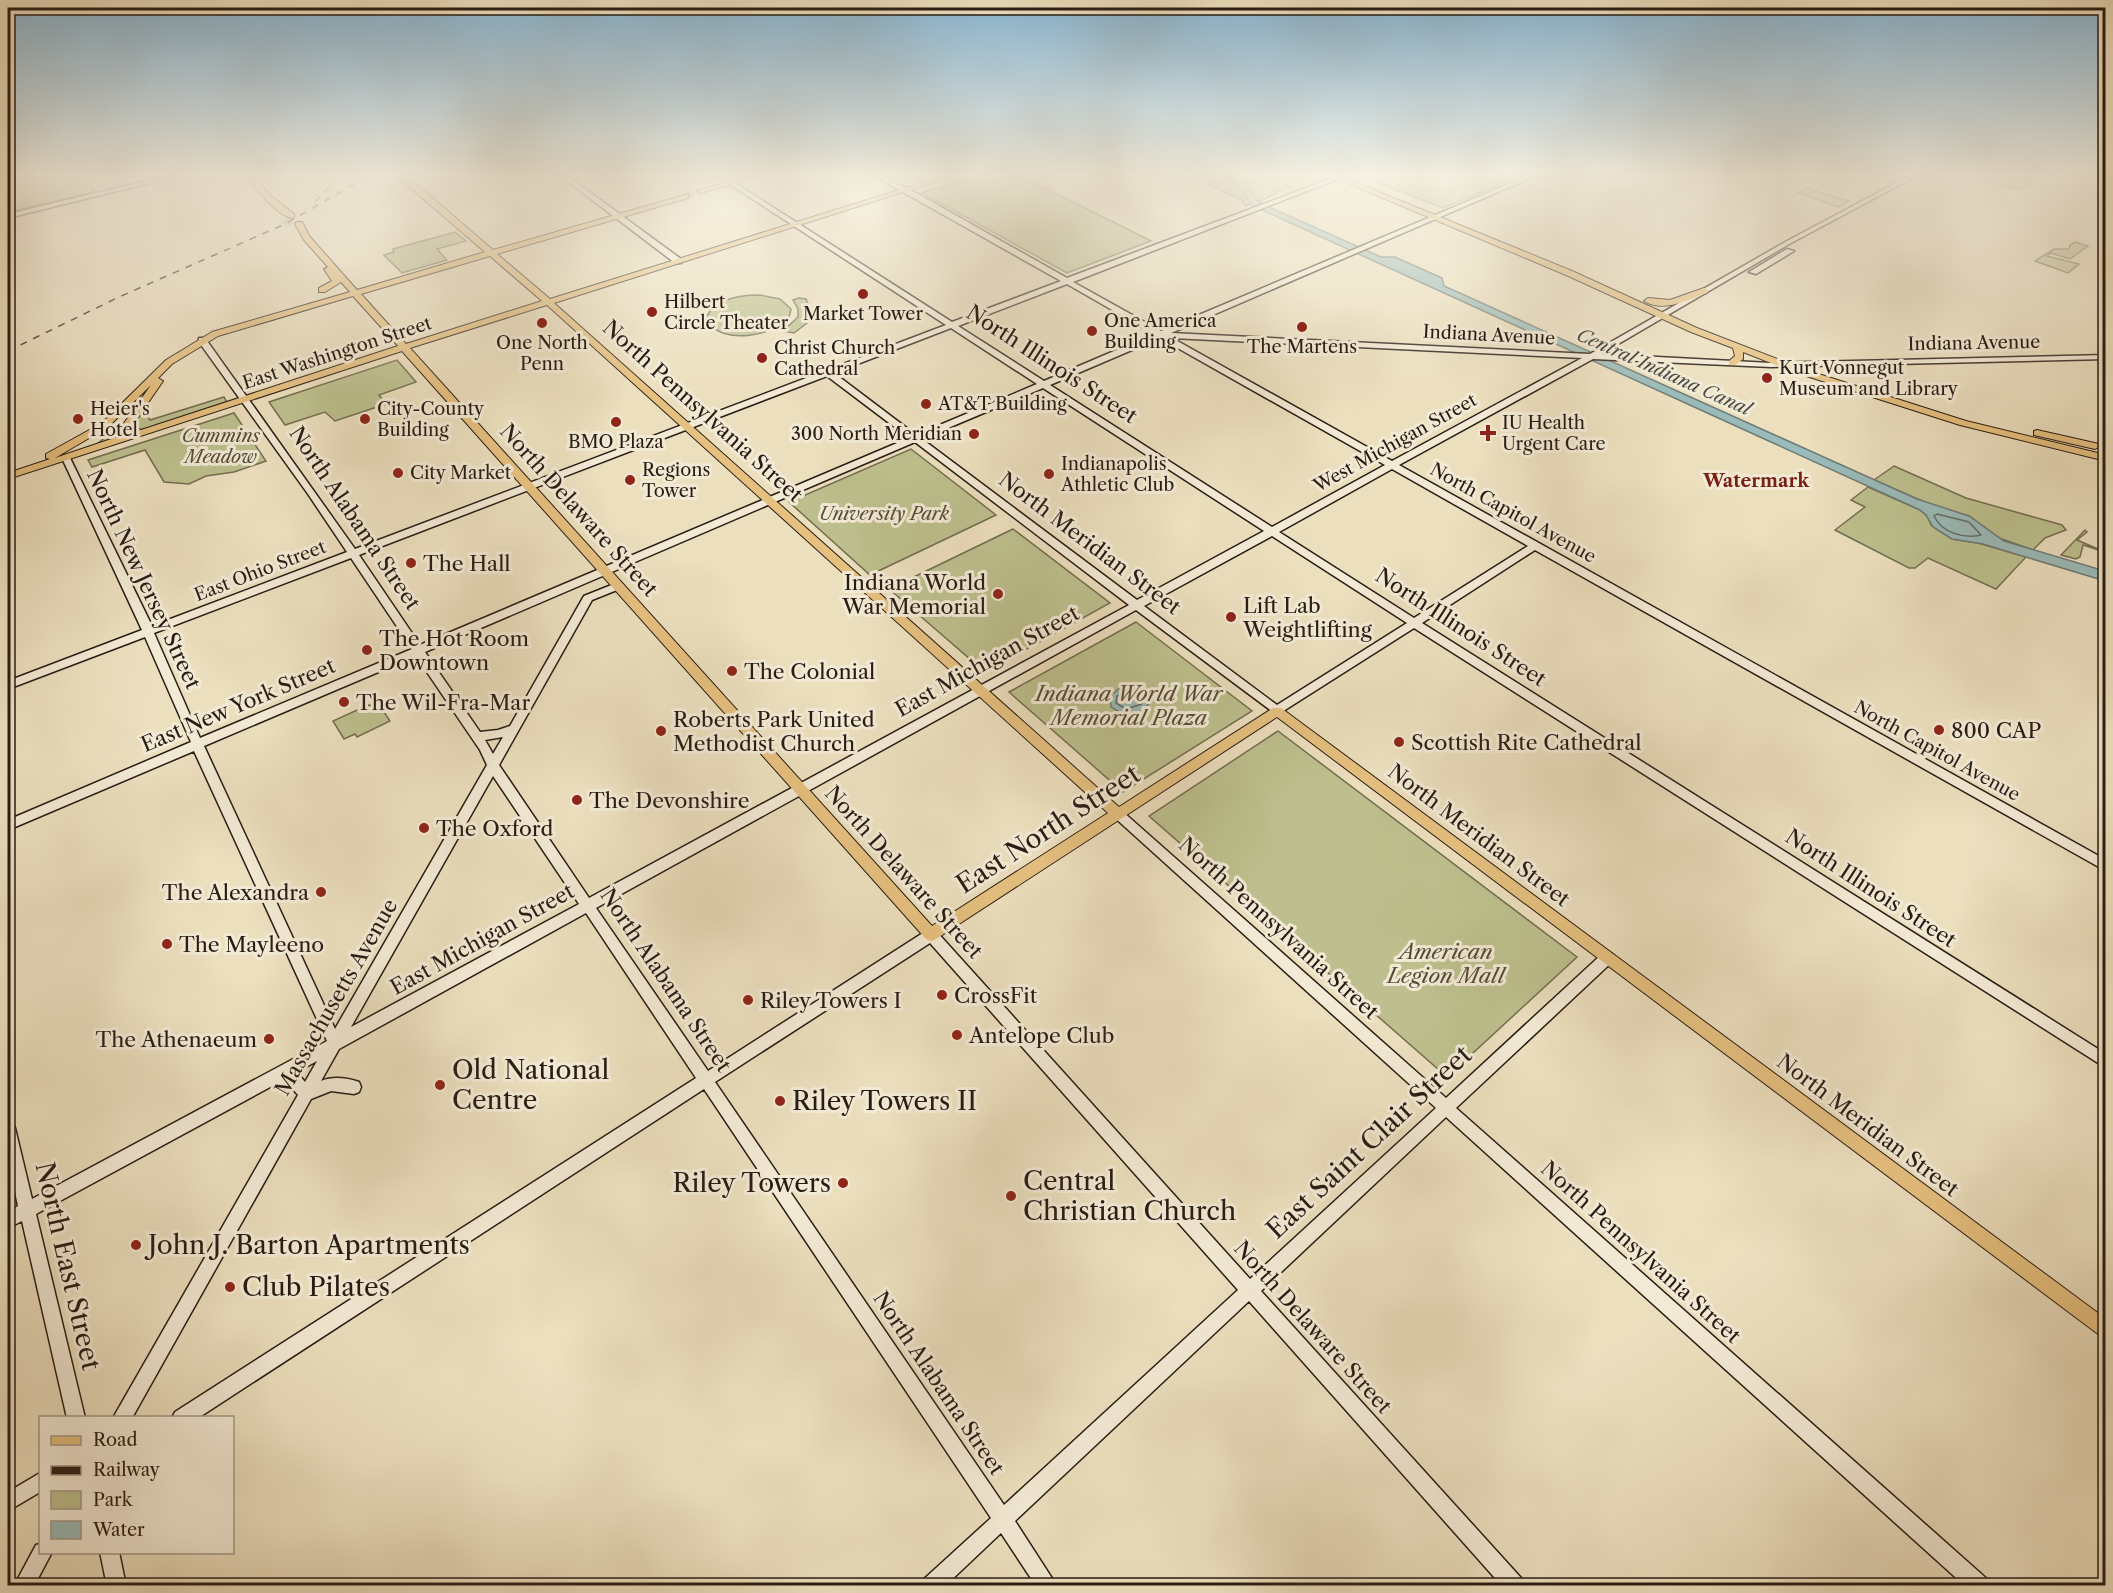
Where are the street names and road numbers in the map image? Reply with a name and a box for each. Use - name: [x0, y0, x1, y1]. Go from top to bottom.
- street label: North Illinois Street: [962, 300, 1142, 429]
- street label: East Washington Street: [240, 312, 435, 394]
- street label: North Pennsylvania Street: [598, 315, 808, 508]
- street label: Indiana Avenue: [1422, 321, 1556, 349]
- street label: Indiana Avenue: [1908, 331, 2040, 355]
- street label: West Michigan Street: [1309, 389, 1481, 497]
- street label: North Delaware Street: [495, 419, 663, 602]
- street label: North Alabama Street: [284, 421, 426, 615]
- street label: North Capitol Avenue: [1426, 458, 1600, 568]
- street label: North New Jersey Street: [82, 465, 206, 693]
- street label: North Meridian Street: [994, 467, 1186, 620]
- street label: East Ohio Street: [191, 536, 330, 606]
- street label: North Illinois Street: [1371, 563, 1551, 692]
- street label: East Michigan Street: [891, 600, 1084, 722]
- street label: East New York Street: [137, 653, 339, 757]
- street label: North Capitol Avenue: [1850, 696, 2024, 806]
- street label: East North Street: [950, 757, 1147, 900]
- street label: North Meridian Street: [1383, 759, 1575, 912]
- street label: North Delaware Street: [820, 781, 988, 964]
- street label: North Illinois Street: [1781, 824, 1961, 953]
- street label: North Pennsylvania Street: [1174, 832, 1384, 1025]
- street label: East Michigan Street: [386, 878, 579, 1000]
- street label: North Alabama Street: [595, 883, 737, 1077]
- street label: Massachusetts Avenue: [269, 894, 403, 1100]
- street label: East Saint Clair Street: [1260, 1038, 1479, 1245]
- street label: North Meridian Street: [1772, 1049, 1964, 1202]
- street label: North Pennsylvania Street: [1536, 1156, 1746, 1349]
- street label: North East Street: [28, 1159, 108, 1374]
- street label: North Delaware Street: [1229, 1236, 1397, 1419]
- street label: North Alabama Street: [868, 1286, 1010, 1480]

